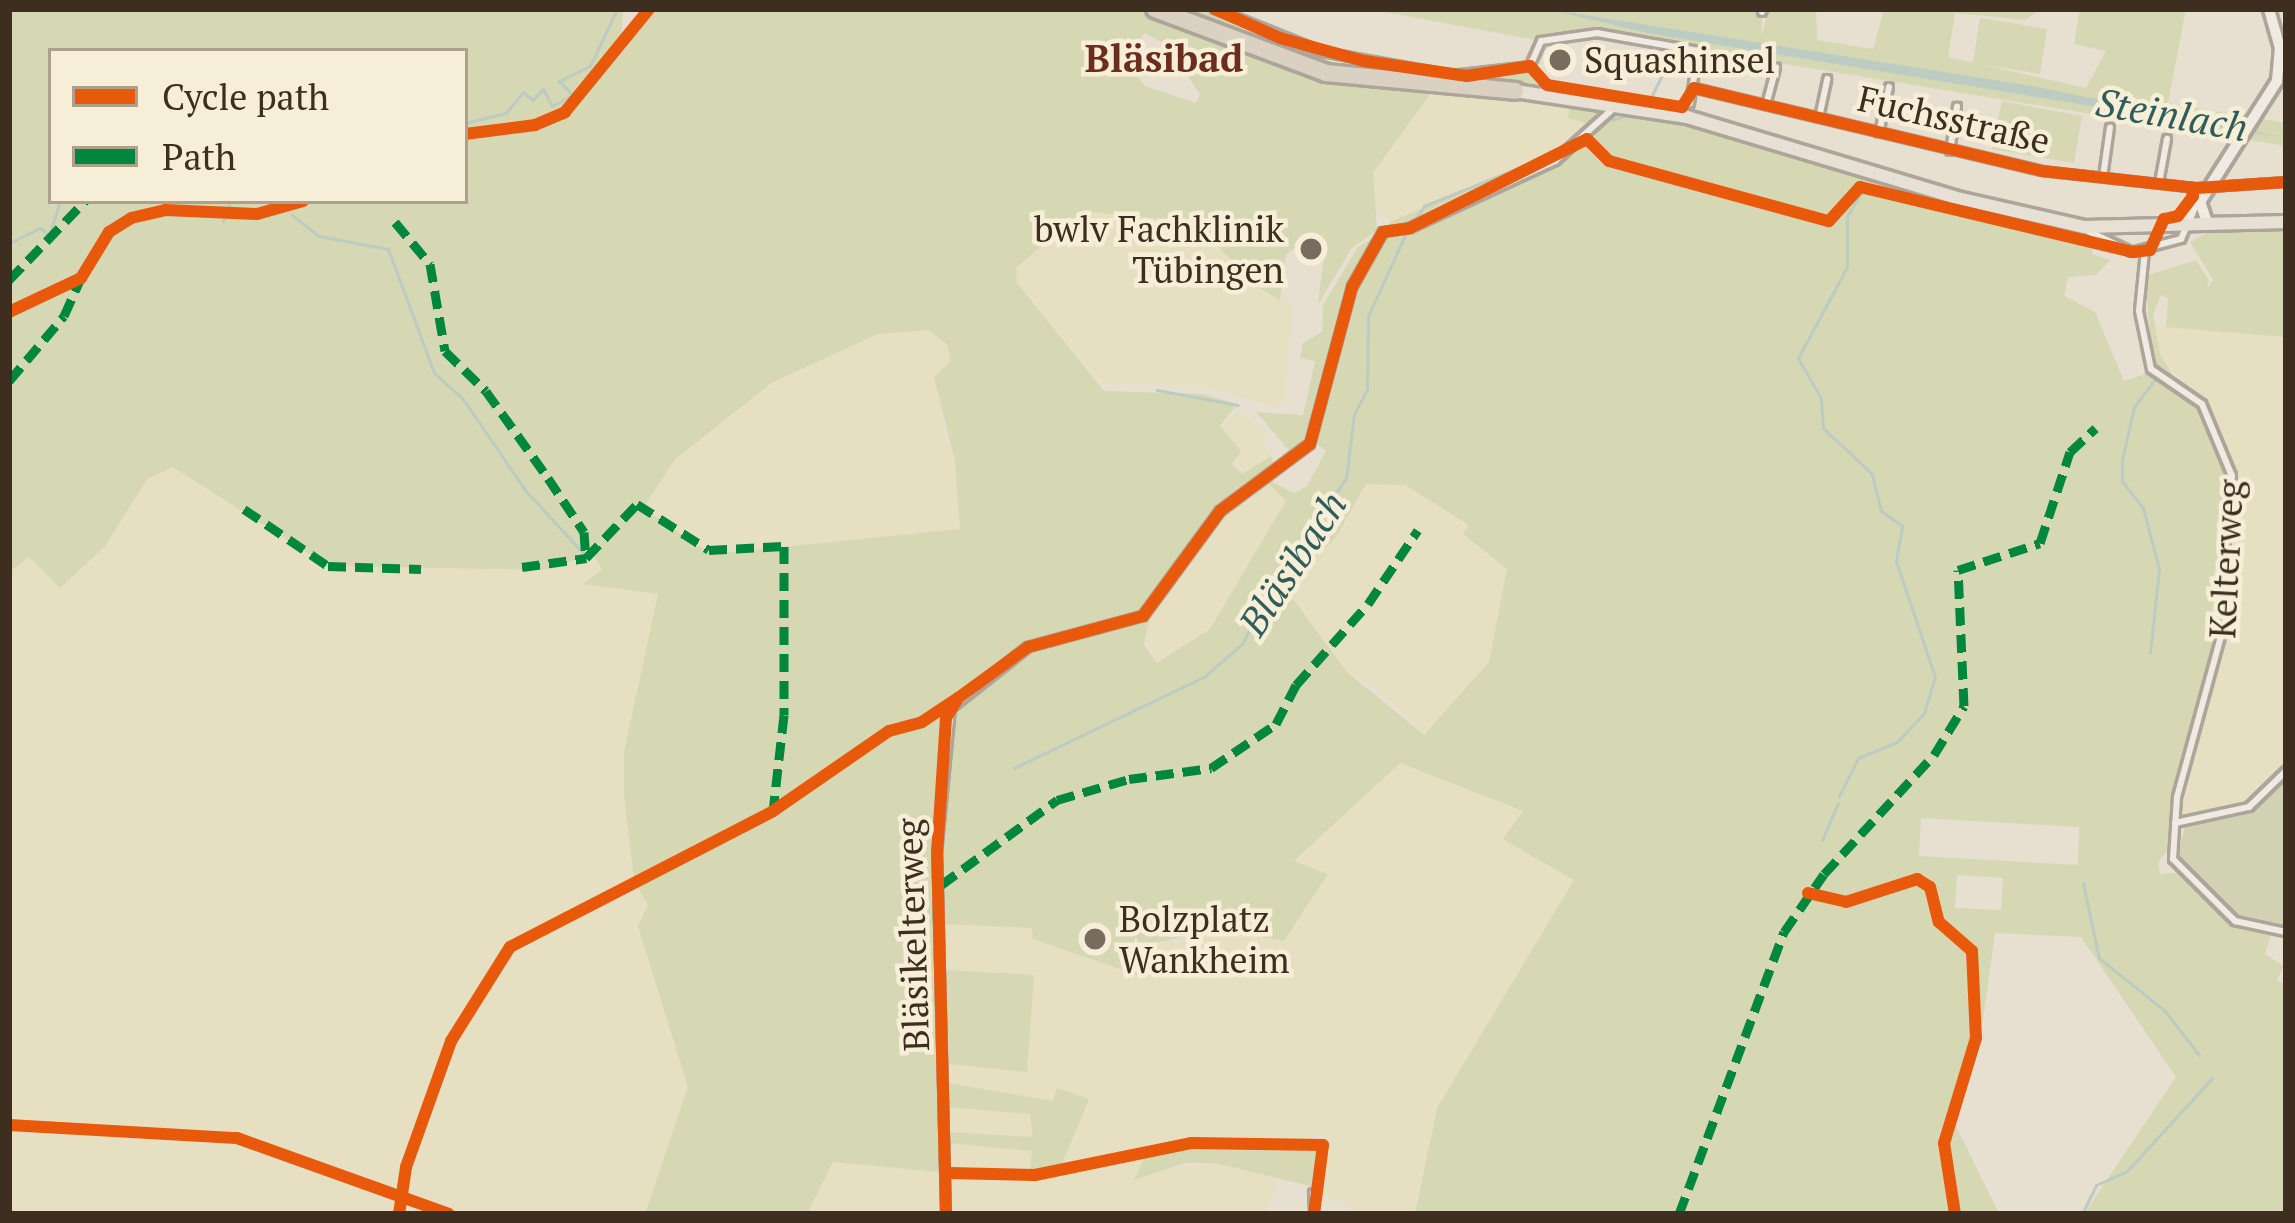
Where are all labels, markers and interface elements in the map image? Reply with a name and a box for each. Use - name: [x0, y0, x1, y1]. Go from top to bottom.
- district label: Bläsibad: [1085, 34, 1243, 80]
- place label: Squashinsel: [1584, 38, 1775, 82]
- marker: Squashinsel: [1547, 47, 1573, 73]
- legend: [48, 48, 468, 204]
- text: Cycle path: [162, 73, 329, 120]
- street label: Fuchsstraße: [1854, 76, 2054, 162]
- water label: Steinlach: [2092, 78, 2252, 150]
- text: Path: [162, 133, 236, 180]
- place label: bwlv Fachklinik Tübingen: [1034, 206, 1284, 291]
- marker: bwlv Fachklinik Tübingen: [1295, 233, 1327, 265]
- street label: Kelterweg: [2200, 478, 2252, 640]
- water label: Bläsibach: [1228, 482, 1356, 644]
- street label: Bläsikelterweg: [886, 818, 938, 1052]
- place label: Bolzplatz Wankheim: [1119, 896, 1290, 981]
- marker: Bolzplatz Wankheim: [1082, 926, 1108, 952]

